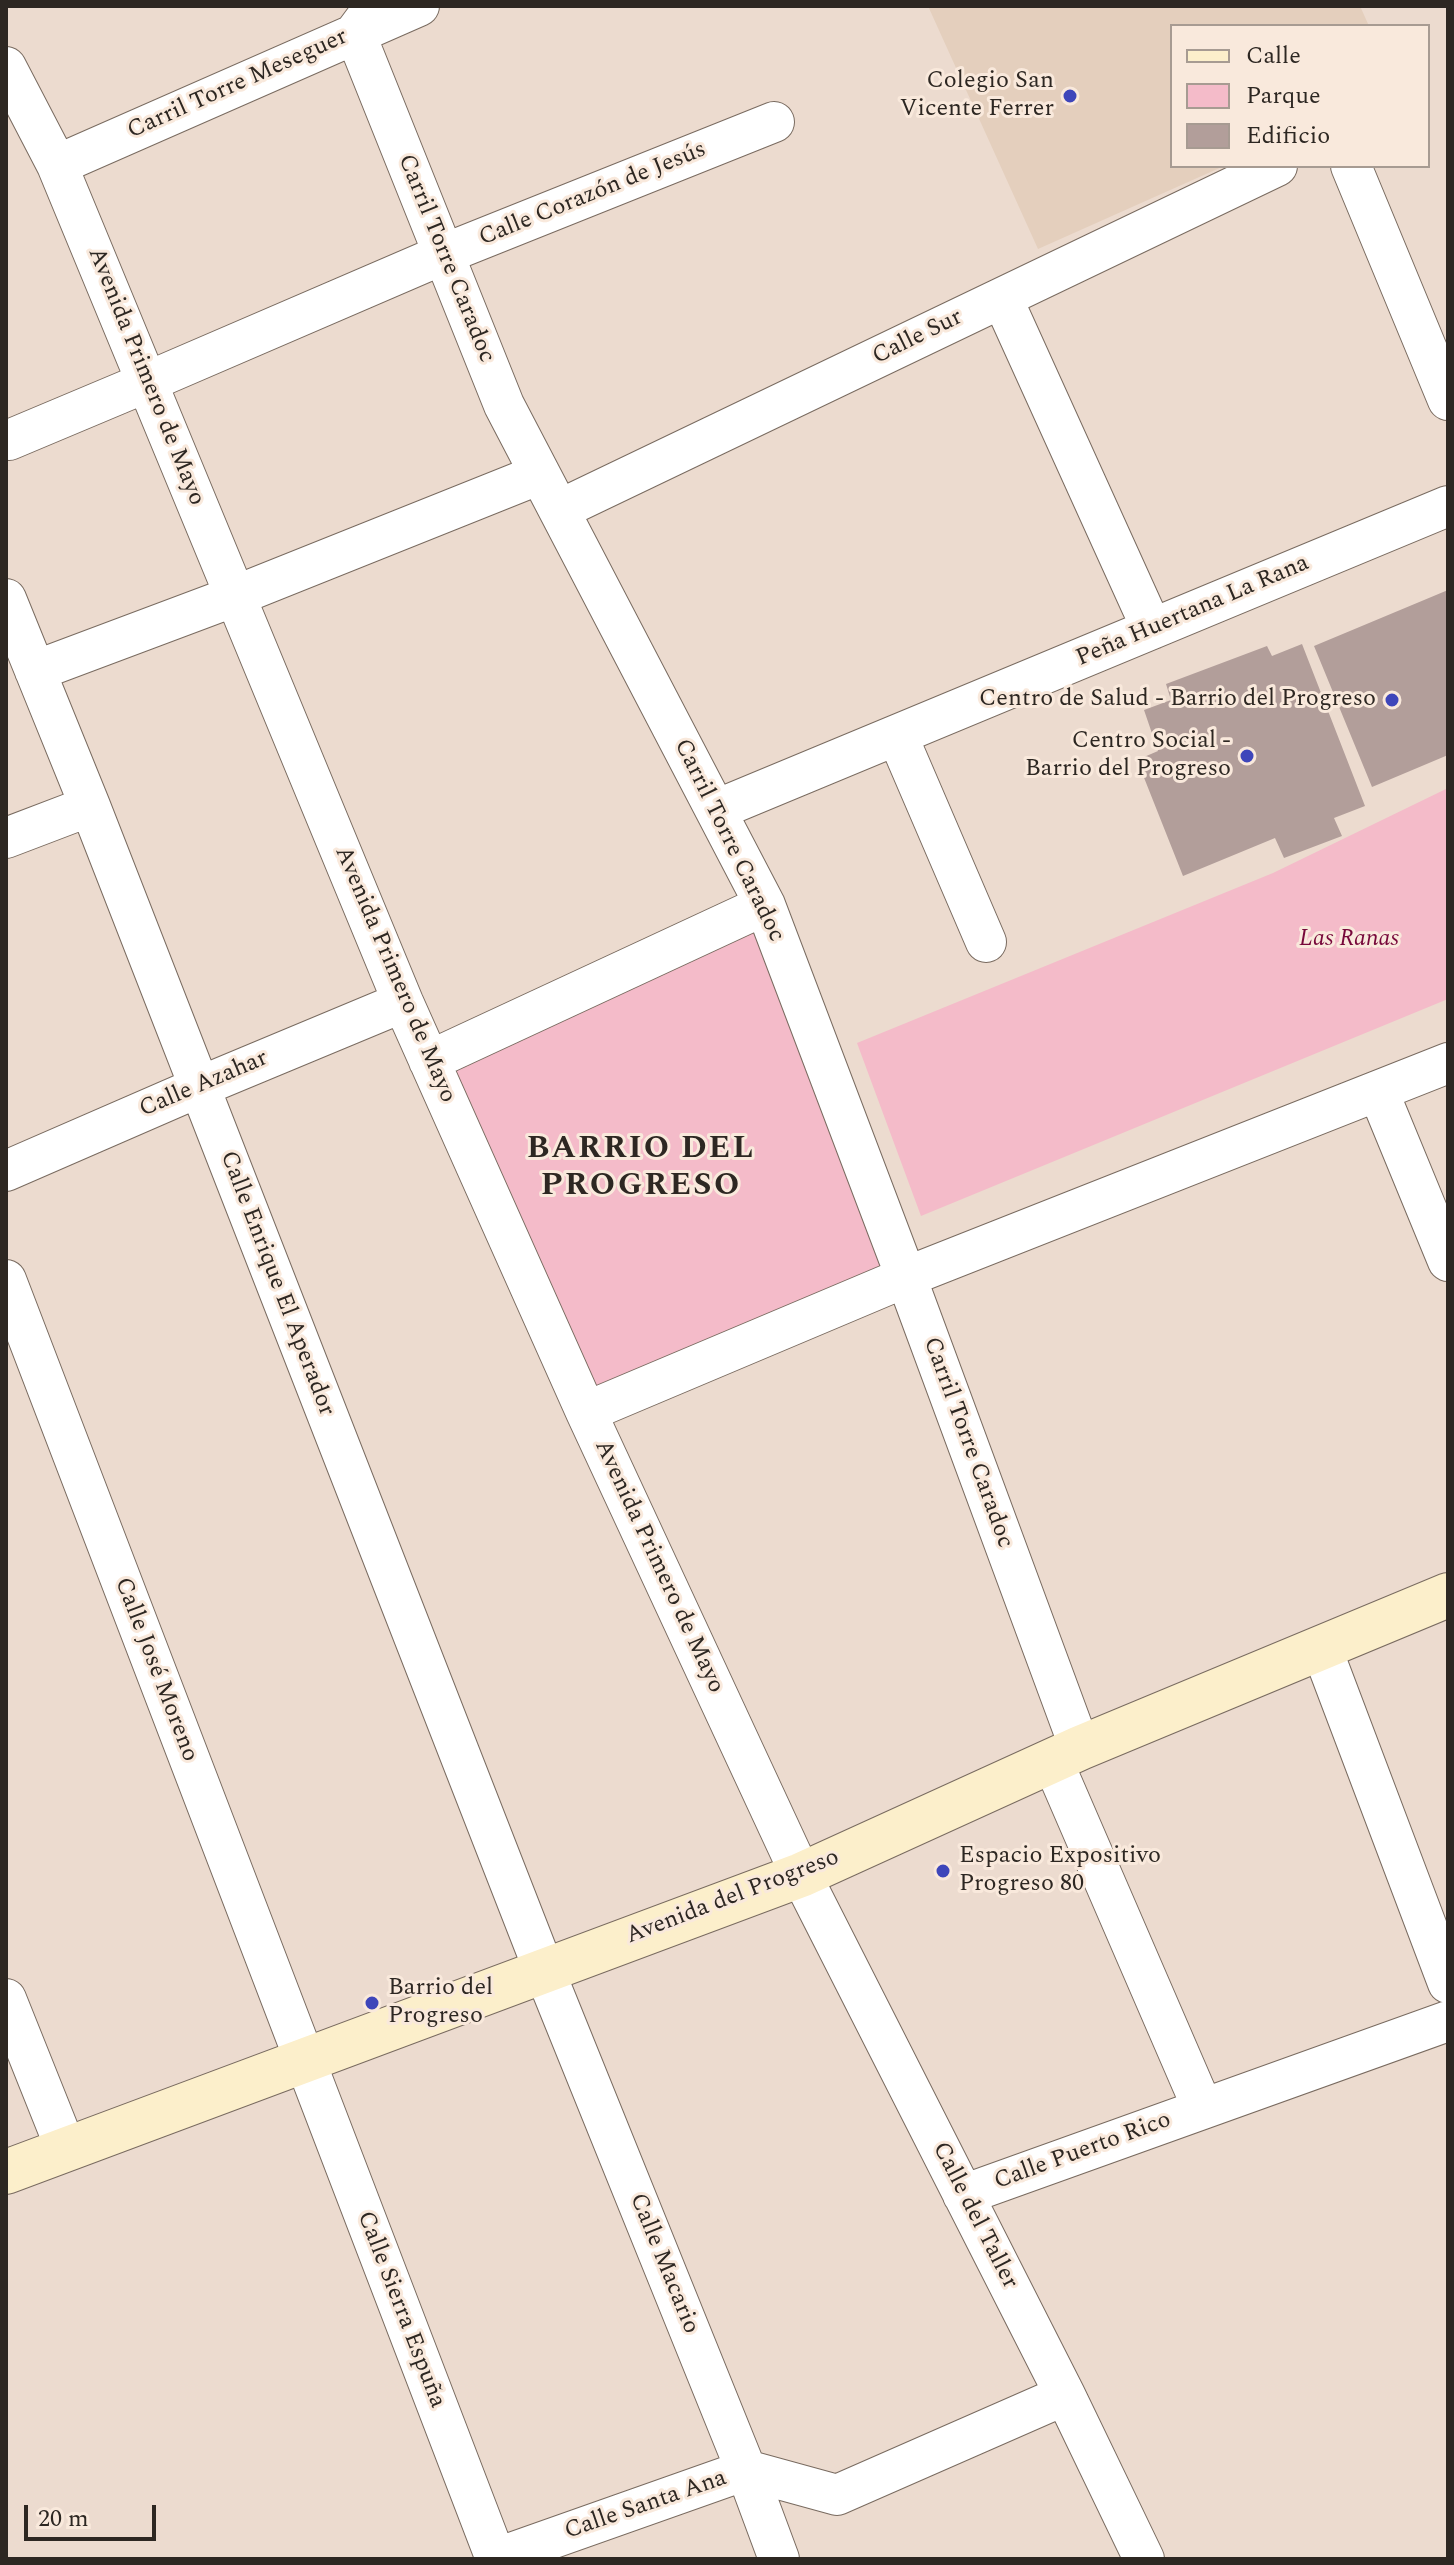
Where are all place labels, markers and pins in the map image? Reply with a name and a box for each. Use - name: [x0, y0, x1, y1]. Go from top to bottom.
- place label: Colegio San Vicente Ferrer: [900, 68, 1054, 124]
- marker: Colegio San Vicente Ferrer: [1061, 87, 1079, 105]
- place label: Centro de Salud - Barrio del Progreso: [979, 686, 1376, 714]
- marker: Centro de Salud - Barrio del Progreso: [1383, 691, 1401, 709]
- place label: Centro Social - Barrio del Progreso: [1025, 728, 1231, 784]
- marker: Centro Social - Barrio del Progreso: [1238, 747, 1256, 765]
- place label: Espacio Expositivo Progreso 80: [959, 1843, 1161, 1899]
- marker: Espacio Expositivo Progreso 80: [934, 1862, 952, 1880]
- place label: Barrio del Progreso: [388, 1975, 493, 2031]
- marker: Barrio del Progreso: [363, 1994, 381, 2012]

